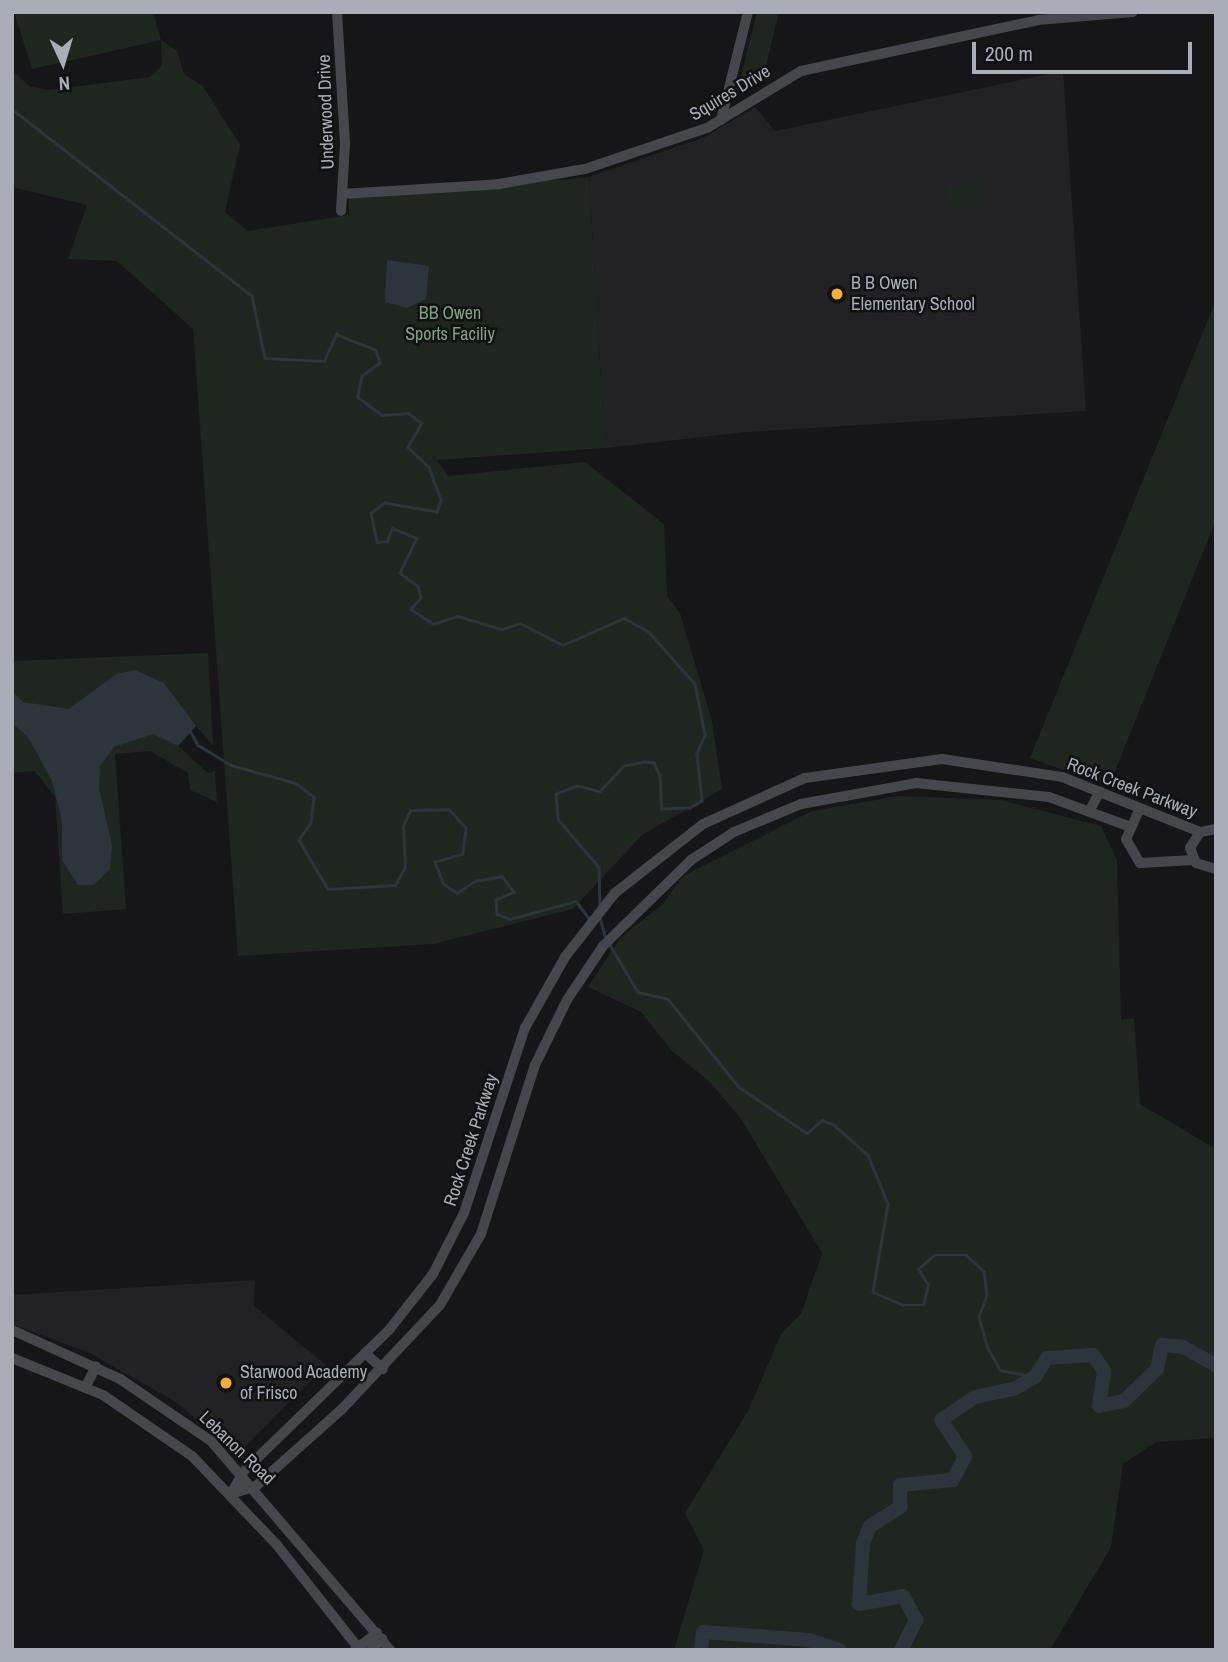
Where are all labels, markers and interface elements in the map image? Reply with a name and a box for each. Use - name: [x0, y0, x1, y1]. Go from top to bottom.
- north arrow: [28, 28, 98, 98]
- scale bar: [976, 28, 1196, 72]
- text: 200 m: [985, 39, 1033, 68]
- street label: Underwood Drive: [313, 54, 339, 170]
- street label: Squires Drive: [686, 61, 774, 125]
- text: N: [58, 71, 71, 97]
- place label: B B Owen Elementary School: [851, 273, 975, 316]
- marker: B B Owen Elementary School: [829, 286, 845, 302]
- park label: BB Owen Sports Faciliy: [405, 303, 495, 346]
- street label: Rock Creek Parkway: [1064, 753, 1200, 823]
- street label: Rock Creek Parkway: [439, 1071, 503, 1209]
- place label: Starwood Academy of Frisco: [240, 1362, 368, 1404]
- marker: Starwood Academy of Frisco: [218, 1375, 234, 1391]
- street label: Lebanon Road: [195, 1407, 279, 1489]

